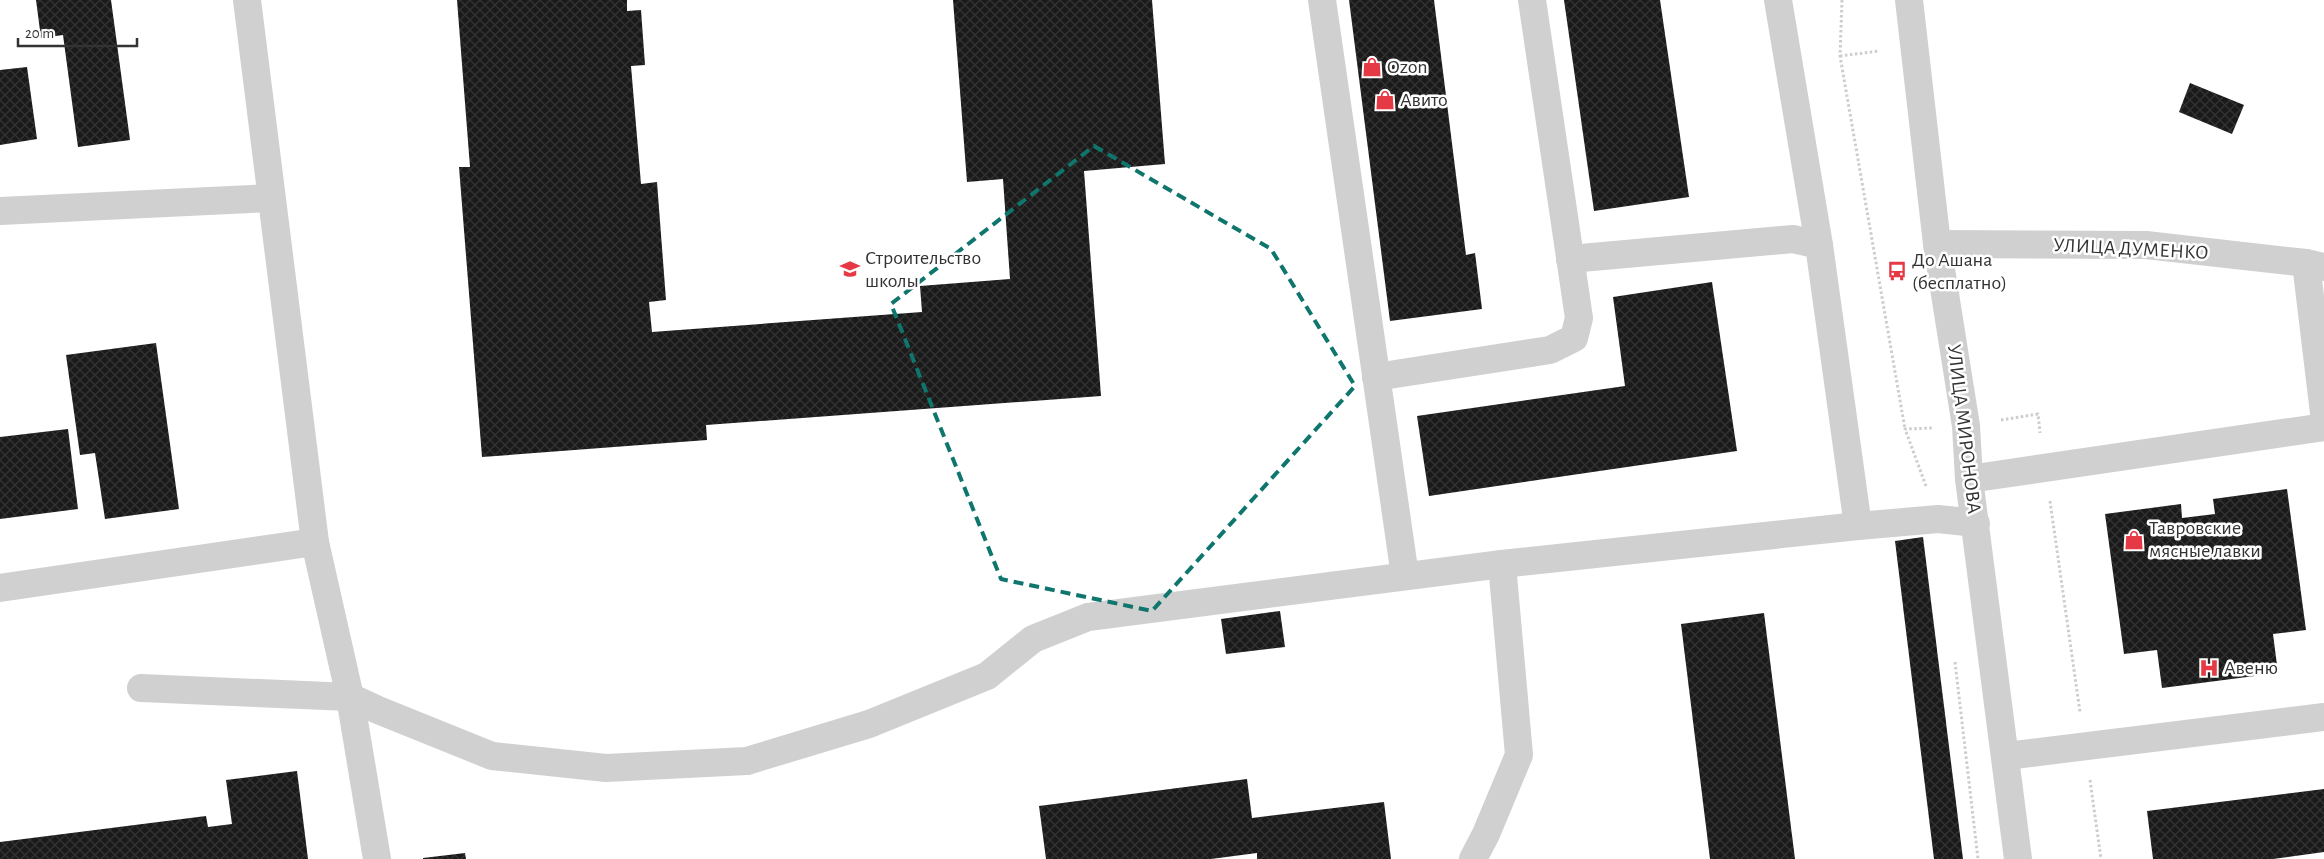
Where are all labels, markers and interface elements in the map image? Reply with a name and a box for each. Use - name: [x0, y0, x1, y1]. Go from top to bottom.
- scale bar: [18, 15, 136, 47]
- text: 20 m: [25, 26, 54, 41]
- shop icon: Ozon: [1361, 56, 1383, 78]
- place label: Ozon: [1387, 57, 1428, 77]
- shop icon: Авито: [1374, 89, 1396, 111]
- place label: Авито: [1400, 90, 1448, 110]
- street label: УЛИЦА ДУМЕНКО: [2053, 235, 2209, 263]
- place label: Строительство школы: [865, 248, 981, 291]
- place label: До Ашана (бесплатно): [1912, 250, 2007, 293]
- school or university icon: Строительство школы: [839, 258, 861, 280]
- bus stop icon: До Ашана (бесплатно): [1886, 260, 1908, 282]
- street label: УЛИЦА МИРОНОВА: [1944, 343, 1984, 515]
- place label: Тавровские мясные лавки: [2149, 518, 2261, 561]
- shop icon: Тавровские мясные лавки: [2123, 529, 2145, 551]
- hospital icon: Авеню: [2198, 657, 2220, 679]
- place label: Авеню: [2224, 658, 2278, 678]

